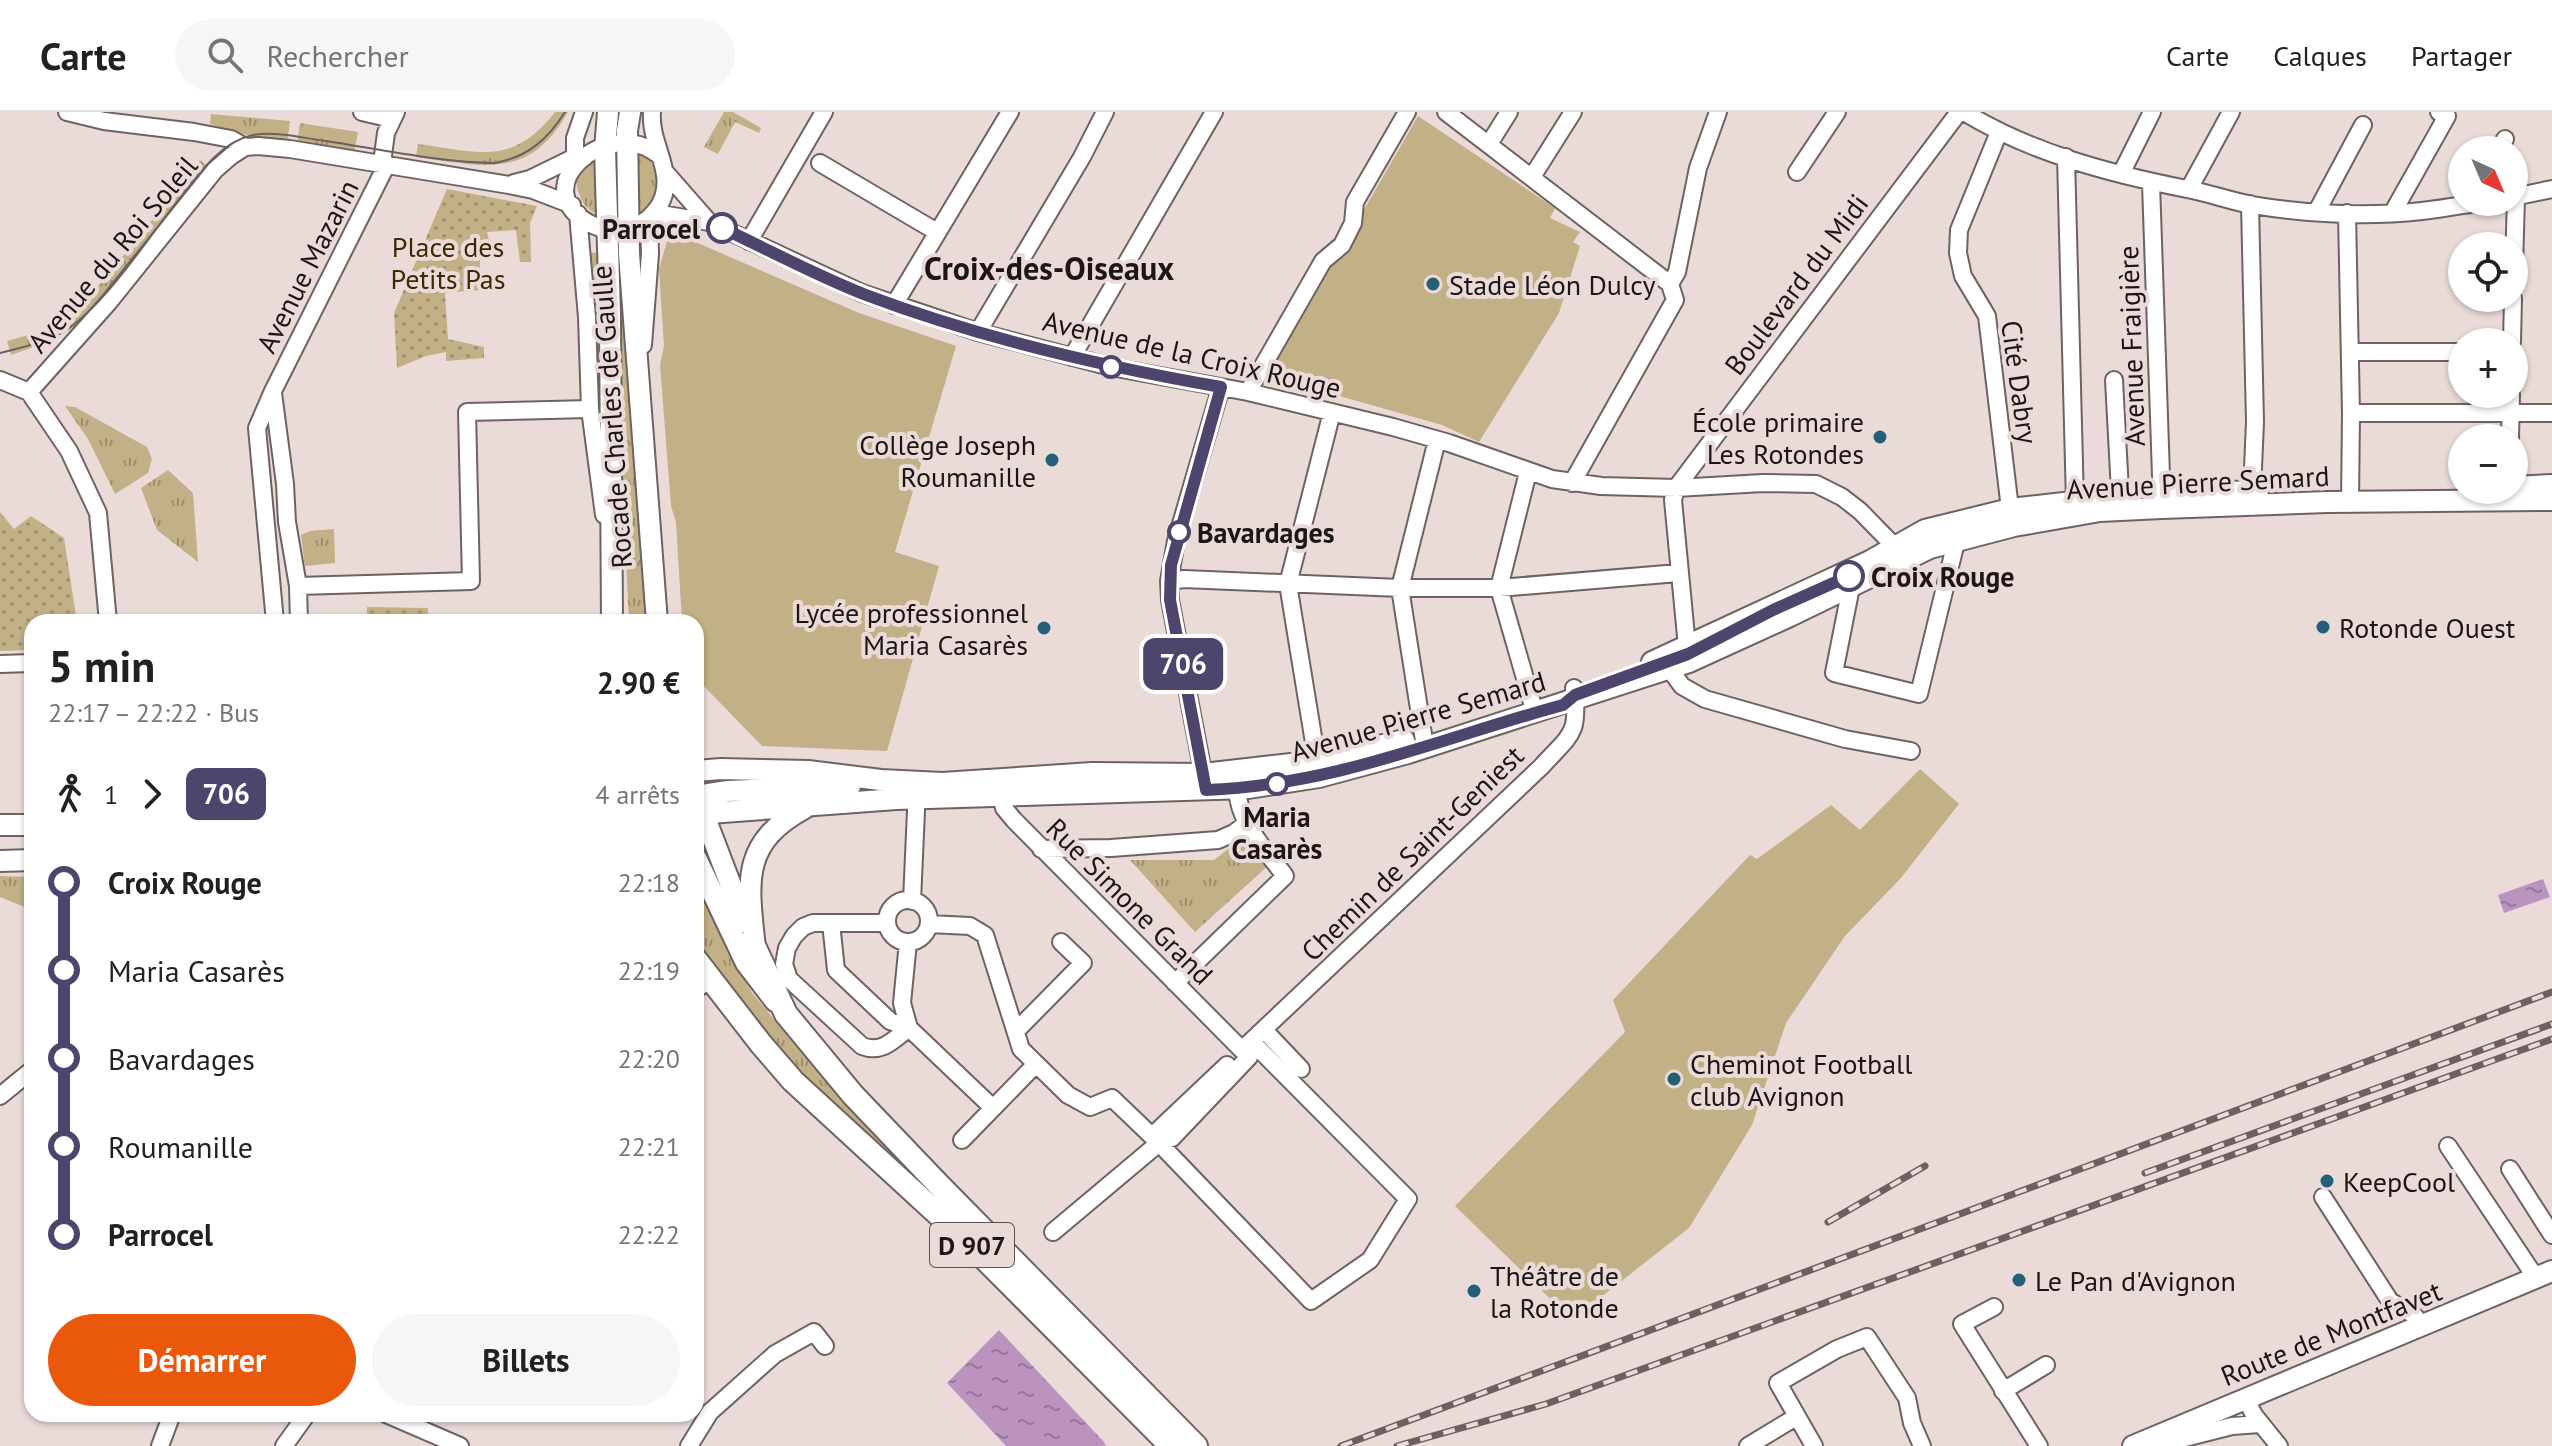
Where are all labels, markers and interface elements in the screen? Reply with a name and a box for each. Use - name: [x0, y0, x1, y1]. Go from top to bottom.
- search box: [175, 19, 735, 91]
- text: Carte: [40, 31, 127, 80]
- icon: search: [203, 33, 247, 77]
- text: Rechercher: [267, 36, 409, 75]
- text: Carte: [2166, 37, 2229, 74]
- text: Calques: [2273, 37, 2367, 74]
- text: Partager: [2411, 37, 2512, 74]
- north arrow: [2448, 136, 2528, 216]
- map controls: [2448, 136, 2528, 504]
- street label: Avenue du Roi Soleil: [19, 148, 205, 360]
- street label: Avenue Mazarin: [247, 173, 367, 359]
- street label: Boulevard du Midi: [1716, 186, 1876, 382]
- place label: Parrocel: [602, 210, 701, 247]
- marker: Parrocel: [707, 213, 737, 243]
- park label: Place des Petits Pas: [391, 228, 505, 297]
- button: locate: [2448, 232, 2528, 312]
- street label: Avenue Fraigière: [2109, 245, 2153, 447]
- district label: Croix-des-Oiseaux: [924, 247, 1174, 289]
- street label: Rocade Charles de Gaulle: [582, 264, 640, 570]
- place label: Stade Léon Dulcy: [1449, 266, 1655, 303]
- marker: Stade Léon Dulcy: [1424, 275, 1442, 293]
- street label: Avenue de la Croix Rouge: [1039, 302, 1345, 406]
- street label: Cité Dabry: [1993, 318, 2047, 446]
- button: +: [2448, 328, 2528, 408]
- unlabelled marker: [1100, 356, 1122, 378]
- place label: École primaire Les Rotondes: [1692, 403, 1864, 472]
- button: −: [2448, 424, 2528, 504]
- place label: Collège Joseph Roumanille: [859, 426, 1036, 495]
- marker: École primaire Les Rotondes: [1871, 428, 1889, 446]
- marker: Collège Joseph Roumanille: [1043, 451, 1061, 469]
- street label: Avenue Pierre Semard: [2066, 457, 2330, 507]
- place label: Bavardages: [1197, 514, 1335, 551]
- marker: Bavardages: [1168, 521, 1190, 543]
- place label: Croix Rouge: [1871, 558, 2015, 595]
- marker: Croix Rouge: [1834, 561, 1864, 591]
- place label: Lycée professionnel Maria Casarès: [795, 594, 1028, 663]
- place label: Rotonde Ouest: [2339, 609, 2516, 646]
- marker: Rotonde Ouest: [2314, 618, 2332, 636]
- marker: Lycée professionnel Maria Casarès: [1035, 619, 1053, 637]
- text: 5 min: [48, 637, 155, 694]
- line badge: 706: [1137, 638, 1229, 690]
- text: 706: [1159, 645, 1207, 682]
- street label: Avenue Pierre Semard: [1286, 662, 1550, 770]
- text: 2.90 €: [597, 663, 680, 702]
- text: 22:17 – 22:22 · Bus: [48, 696, 259, 729]
- street label: Chemin de Saint-Geniest: [1293, 737, 1531, 969]
- icon: walk: [48, 772, 92, 816]
- icon: forward: [130, 772, 174, 816]
- marker: Maria Casarès: [1266, 773, 1288, 795]
- text: 706: [202, 775, 250, 812]
- text: 1: [104, 778, 118, 811]
- text: 4 arrêts: [595, 778, 680, 811]
- place label: Maria Casarès: [1232, 798, 1323, 867]
- street label: Rue Simone Grand: [1039, 810, 1221, 992]
- text: Croix Rouge: [108, 863, 262, 902]
- text: 22:18: [618, 866, 680, 899]
- text: Maria Casarès: [108, 951, 285, 990]
- text: 22:19: [618, 954, 680, 987]
- text: Bavardages: [108, 1039, 255, 1078]
- text: 22:20: [618, 1042, 680, 1075]
- place label: Cheminot Football club Avignon: [1690, 1045, 1912, 1114]
- marker: Cheminot Football club Avignon: [1665, 1070, 1683, 1088]
- text: Roumanille: [108, 1127, 253, 1166]
- text: 22:21: [618, 1130, 680, 1163]
- place label: KeepCool: [2343, 1163, 2455, 1200]
- marker: KeepCool: [2318, 1172, 2336, 1190]
- text: Parrocel: [108, 1215, 213, 1254]
- text: 22:22: [618, 1218, 680, 1251]
- road number: D 907: [930, 1223, 1014, 1267]
- place label: Théâtre de la Rotonde: [1490, 1257, 1619, 1326]
- place label: Le Pan d'Avignon: [2035, 1262, 2236, 1299]
- marker: Le Pan d'Avignon: [2010, 1271, 2028, 1289]
- street label: Route de Montfavet: [2215, 1272, 2447, 1394]
- marker: Théâtre de la Rotonde: [1465, 1282, 1483, 1300]
- button: Démarrer: [48, 1314, 356, 1406]
- button: Billets: [372, 1314, 680, 1406]

